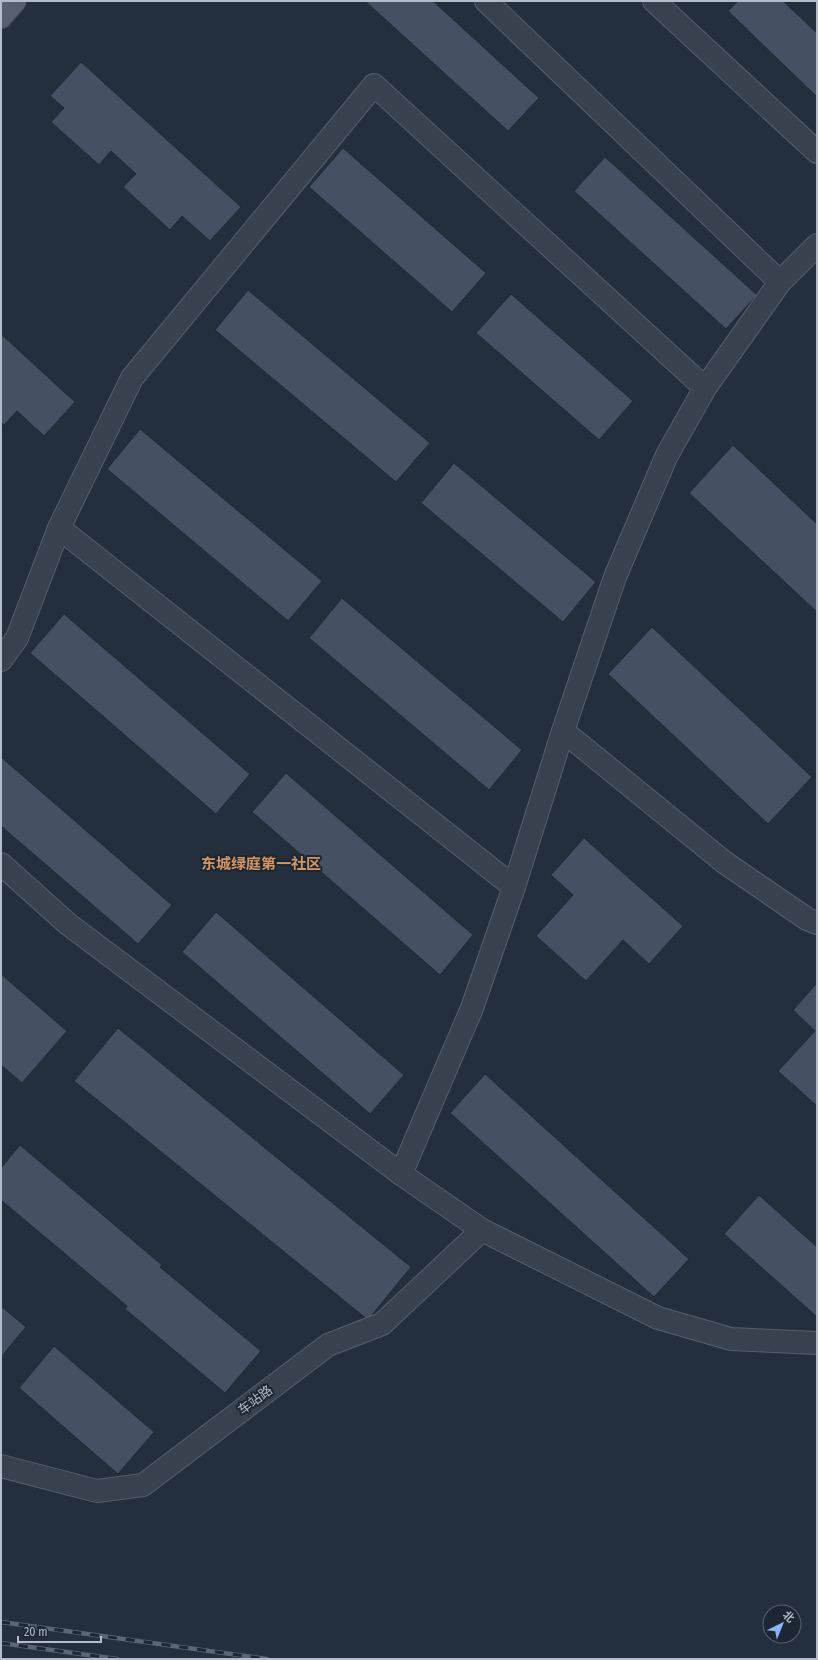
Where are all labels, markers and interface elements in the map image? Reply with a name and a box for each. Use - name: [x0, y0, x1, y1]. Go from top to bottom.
- district label: 东城绿庭第一社区: [201, 855, 321, 873]
- street label: 车站路: [235, 1382, 275, 1418]
- north arrow: [762, 1604, 802, 1644]
- text: 北: [780, 1609, 797, 1626]
- scale bar: [18, 1618, 101, 1644]
- text: 20 m: [24, 1625, 48, 1639]

